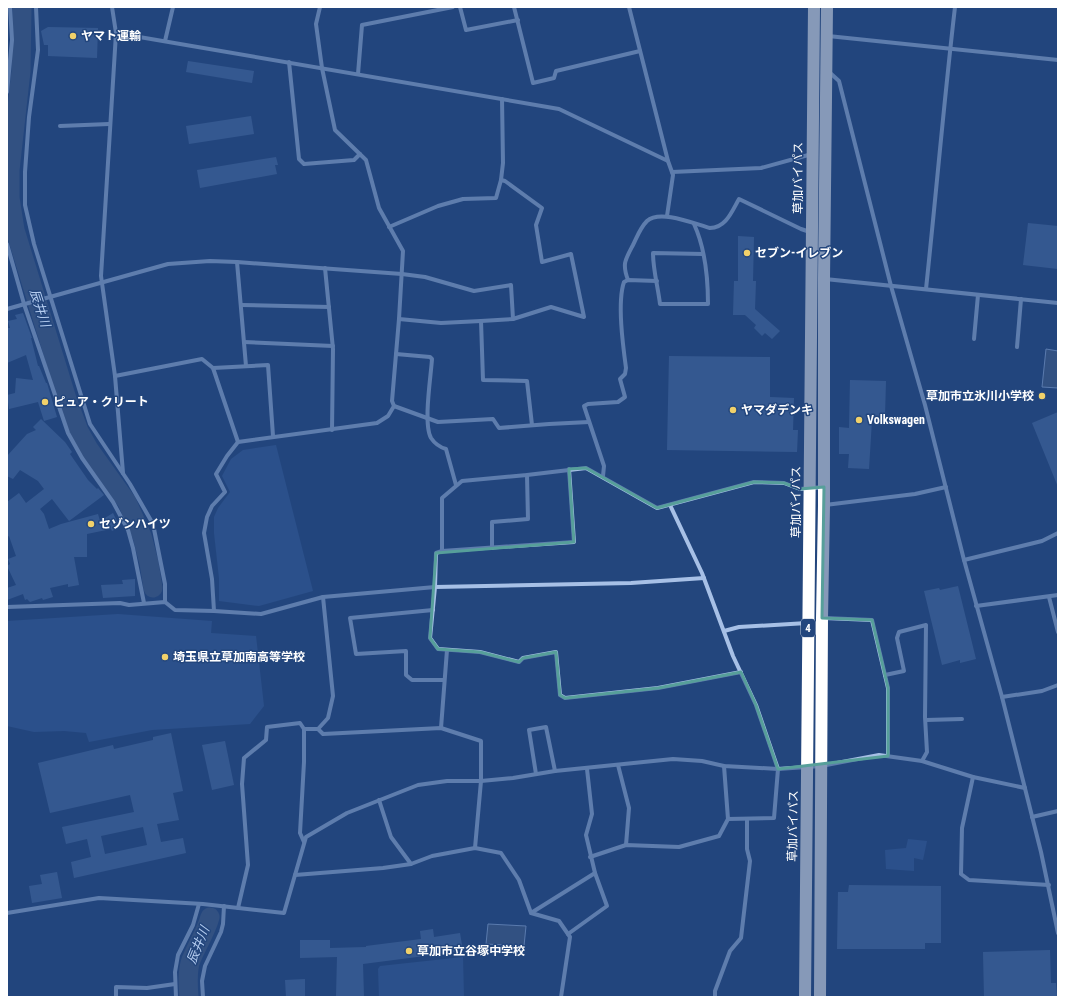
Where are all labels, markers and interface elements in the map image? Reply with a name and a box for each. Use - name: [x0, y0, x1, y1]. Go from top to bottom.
- place label: ヤマト運輸: [81, 29, 141, 43]
- marker: ヤマト運輸: [68, 31, 78, 41]
- street label: 草加バイパス: [791, 142, 805, 214]
- place label: セブン-イレブン: [755, 246, 843, 260]
- marker: セブン-イレブン: [742, 248, 752, 258]
- water label: 辰井川: [27, 287, 54, 331]
- place label: 草加市立氷川小学校: [926, 389, 1034, 403]
- marker: 草加市立氷川小学校: [1037, 391, 1047, 401]
- place label: ピュア・クリート: [53, 395, 149, 409]
- marker: ピュア・クリート: [40, 397, 50, 407]
- place label: ヤマダデンキ: [741, 403, 813, 417]
- marker: ヤマダデンキ: [728, 405, 738, 415]
- place label: Volkswagen: [867, 413, 925, 427]
- marker: Volkswagen: [854, 415, 864, 425]
- street label: 草加バイパス: [789, 466, 803, 538]
- place label: セゾンハイツ: [99, 517, 171, 531]
- marker: セゾンハイツ: [86, 519, 96, 529]
- road number: 4: [801, 619, 815, 637]
- place label: 埼玉県立草加南高等学校: [173, 650, 305, 664]
- marker: 埼玉県立草加南高等学校: [160, 652, 170, 662]
- street label: 草加バイパス: [785, 790, 801, 862]
- water label: 辰井川: [184, 922, 213, 966]
- place label: 草加市立谷塚中学校: [417, 944, 525, 958]
- marker: 草加市立谷塚中学校: [404, 946, 414, 956]

